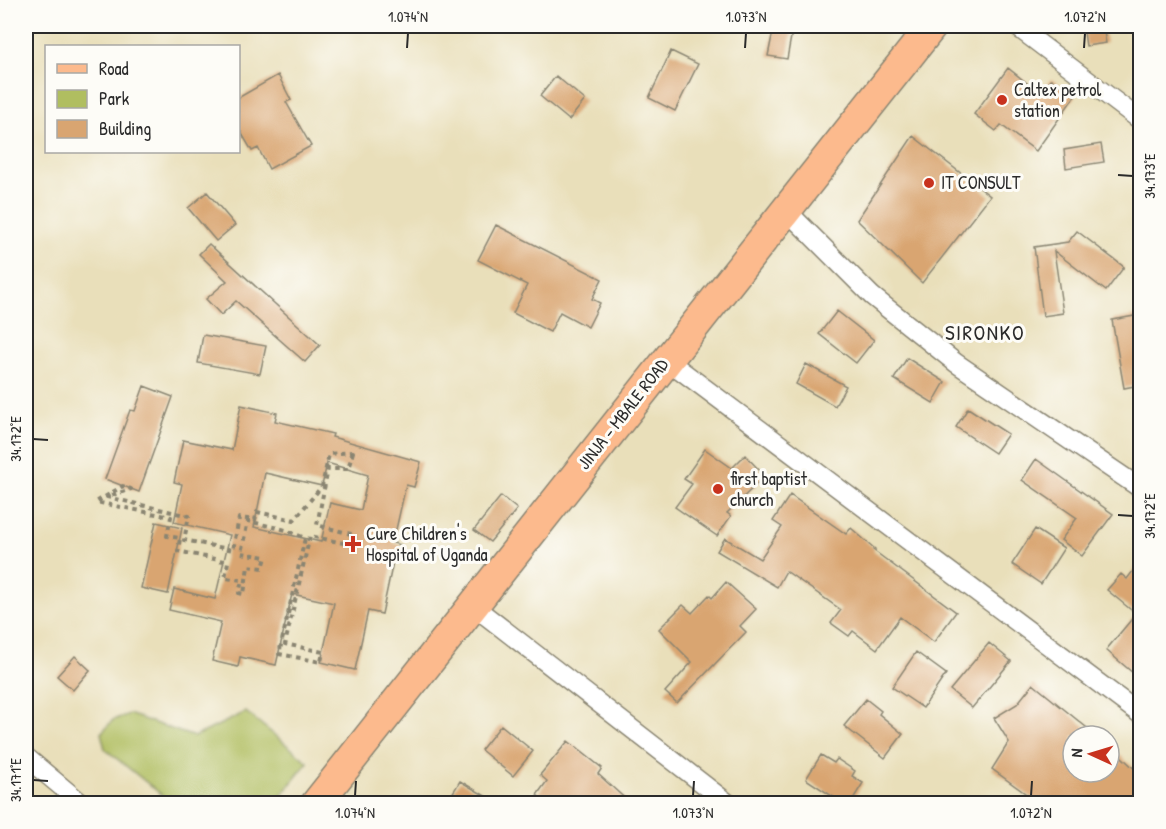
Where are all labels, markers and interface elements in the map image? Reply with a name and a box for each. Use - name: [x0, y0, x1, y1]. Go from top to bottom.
- text: 1.074°N: [388, 6, 428, 27]
- text: 1.073°N: [726, 6, 767, 27]
- text: 1.072°N: [1064, 6, 1106, 27]
- legend: [45, 45, 240, 153]
- text: Road: [99, 56, 129, 81]
- place label: Caltex petrol station: [1014, 77, 1102, 123]
- text: Park: [99, 86, 130, 111]
- marker: Caltex petrol station: [995, 93, 1009, 107]
- text: Building: [99, 116, 151, 141]
- text: 34.173°E: [1139, 153, 1160, 199]
- place label: IT CONSULT: [941, 170, 1021, 195]
- marker: IT CONSULT: [922, 176, 936, 190]
- district label: SIRONKO: [945, 318, 1025, 347]
- street label: JINJA - MBALE ROAD: [571, 353, 674, 474]
- text: 34.172°E: [5, 416, 26, 462]
- place label: first baptist church: [730, 466, 808, 512]
- marker: first baptist church: [711, 482, 725, 496]
- text: 34.172°E: [1139, 493, 1160, 539]
- place label: Cure Children's Hospital of Uganda: [366, 521, 488, 567]
- marker: Cure Children's Hospital of Uganda: [344, 535, 362, 553]
- north arrow: [1061, 724, 1121, 784]
- text: N: [1065, 747, 1087, 758]
- text: 34.171°E: [5, 758, 26, 802]
- text: 1.074°N: [335, 802, 375, 823]
- text: 1.073°N: [673, 802, 714, 823]
- text: 1.072°N: [1010, 802, 1052, 823]

